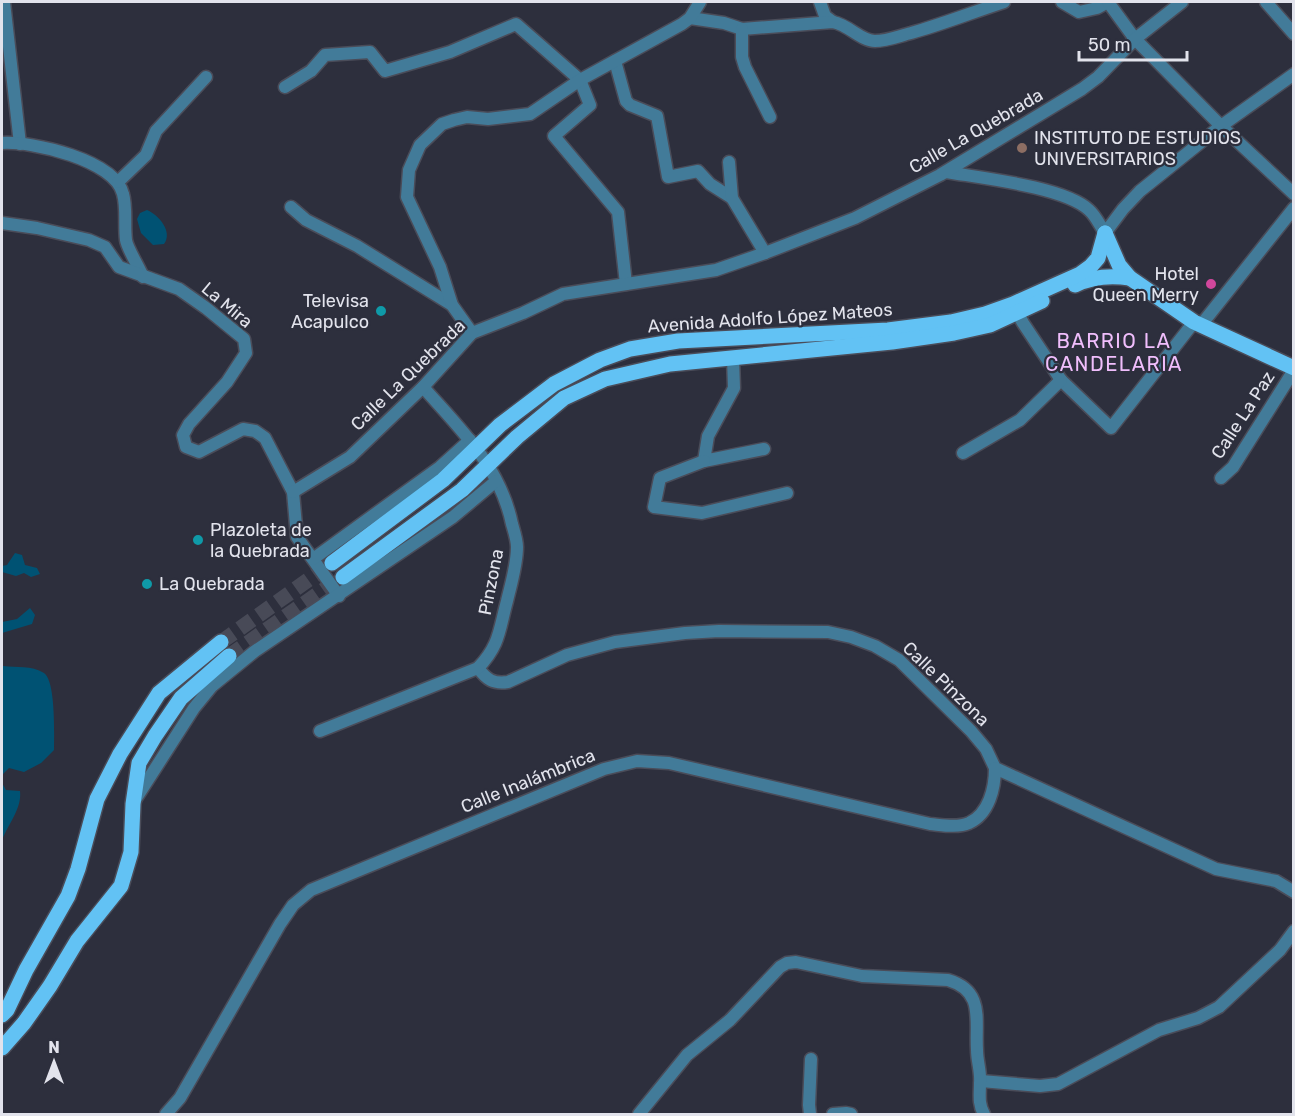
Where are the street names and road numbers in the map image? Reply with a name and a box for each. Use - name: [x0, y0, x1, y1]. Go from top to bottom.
- street label: Calle La Quebrada: [905, 84, 1047, 178]
- street label: La Mira: [197, 277, 257, 333]
- street label: Avenida Adolfo López Mateos: [647, 298, 893, 338]
- street label: Calle La Quebrada: [346, 315, 470, 435]
- street label: Calle La Paz: [1207, 367, 1279, 463]
- street label: Pinzona: [474, 547, 508, 617]
- street label: Calle Pinzona: [898, 637, 994, 731]
- street label: Calle Inalámbrica: [458, 744, 598, 818]

